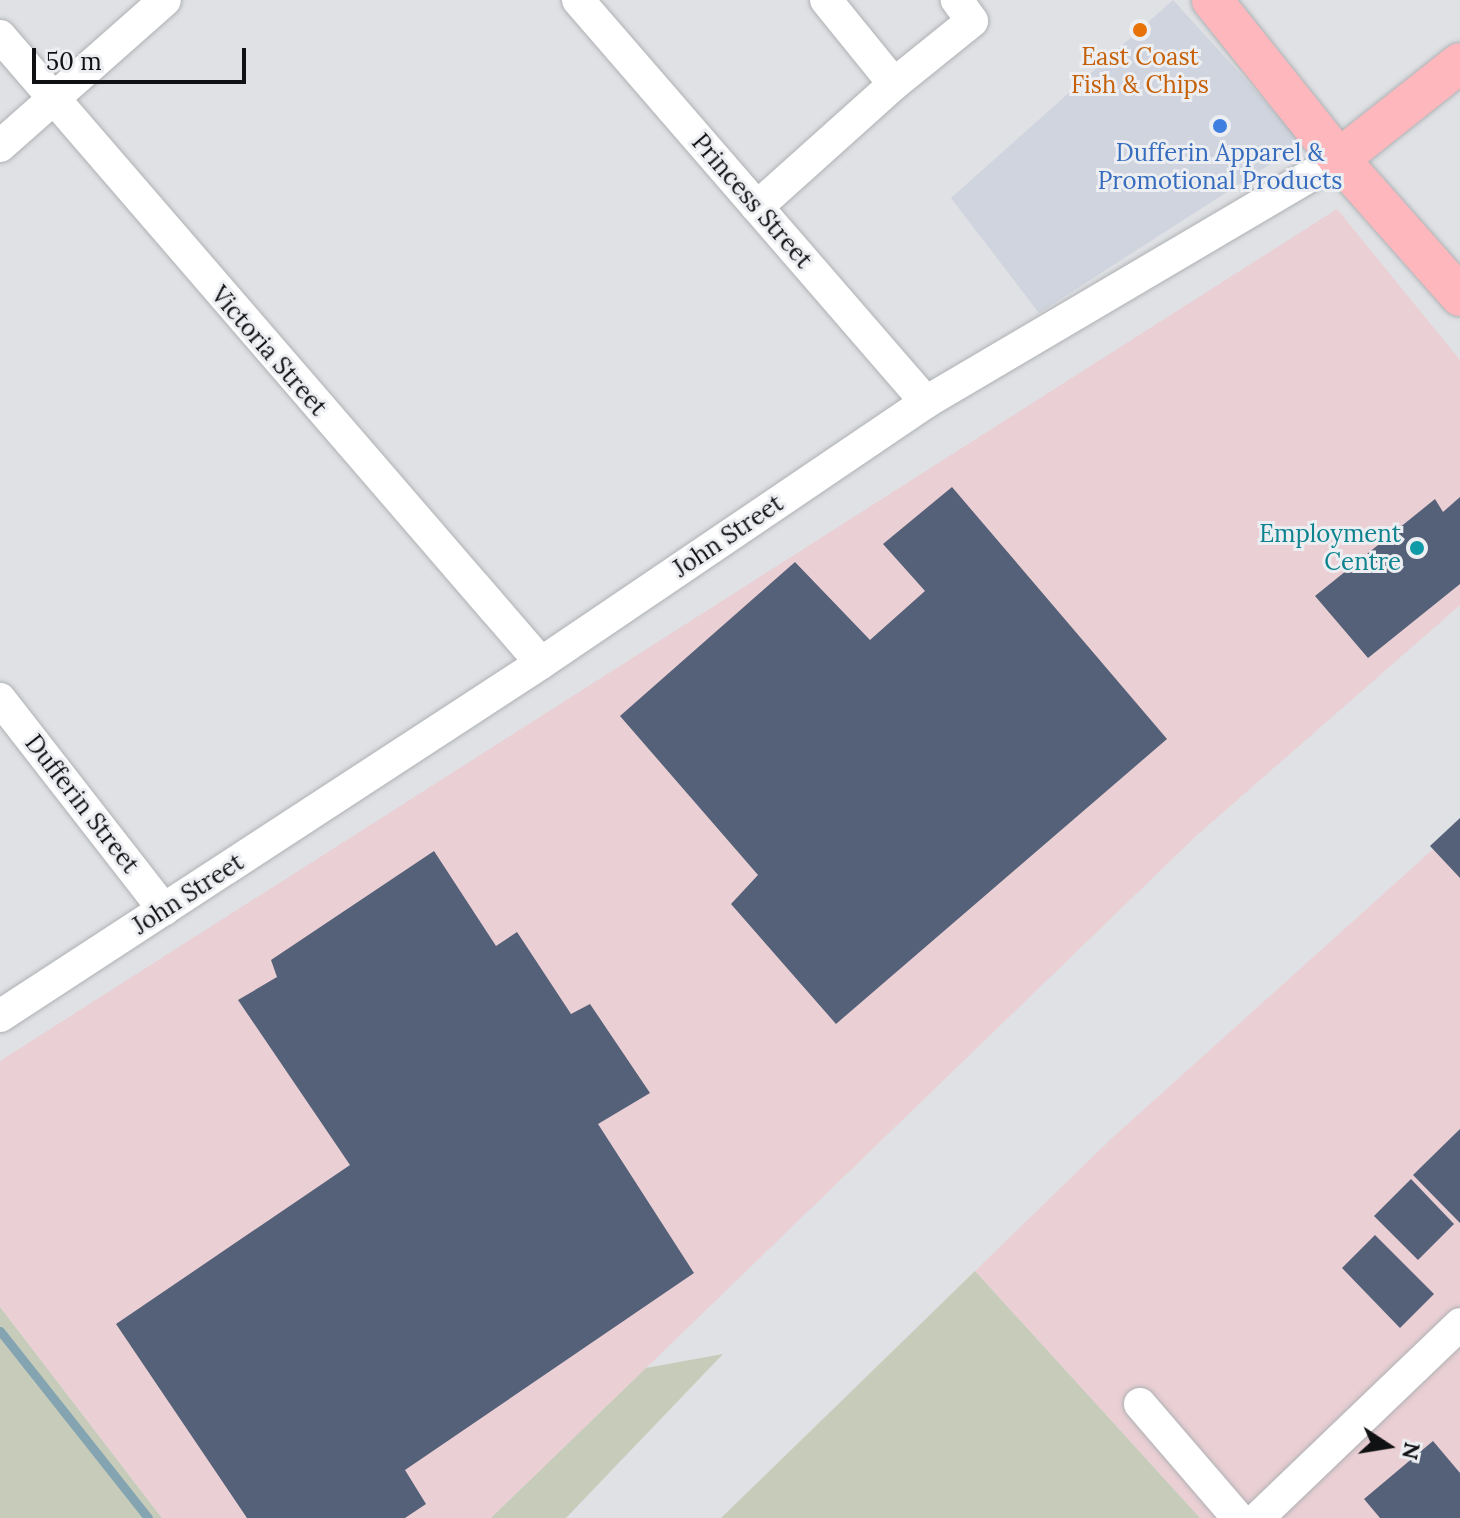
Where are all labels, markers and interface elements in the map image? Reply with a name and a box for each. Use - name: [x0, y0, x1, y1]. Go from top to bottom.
- marker: East Coast Fish & Chips: [1131, 21, 1149, 39]
- scale bar: [36, 32, 250, 82]
- place label: East Coast Fish & Chips: [1071, 43, 1209, 99]
- text: 50 m: [46, 46, 102, 77]
- marker: Dufferin Apparel & Promotional Products: [1211, 117, 1229, 135]
- street label: Princess Street: [686, 128, 818, 274]
- place label: Dufferin Apparel & Promotional Products: [1098, 139, 1342, 195]
- street label: Victoria Street: [205, 280, 333, 422]
- street label: John Street: [668, 489, 788, 583]
- place label: Employment Centre: [1259, 520, 1401, 576]
- marker: Employment Centre: [1408, 539, 1426, 557]
- street label: Dufferin Street: [19, 729, 145, 879]
- street label: John Street: [127, 848, 249, 940]
- north arrow: [1348, 1406, 1428, 1486]
- text: N: [1396, 1440, 1427, 1462]

